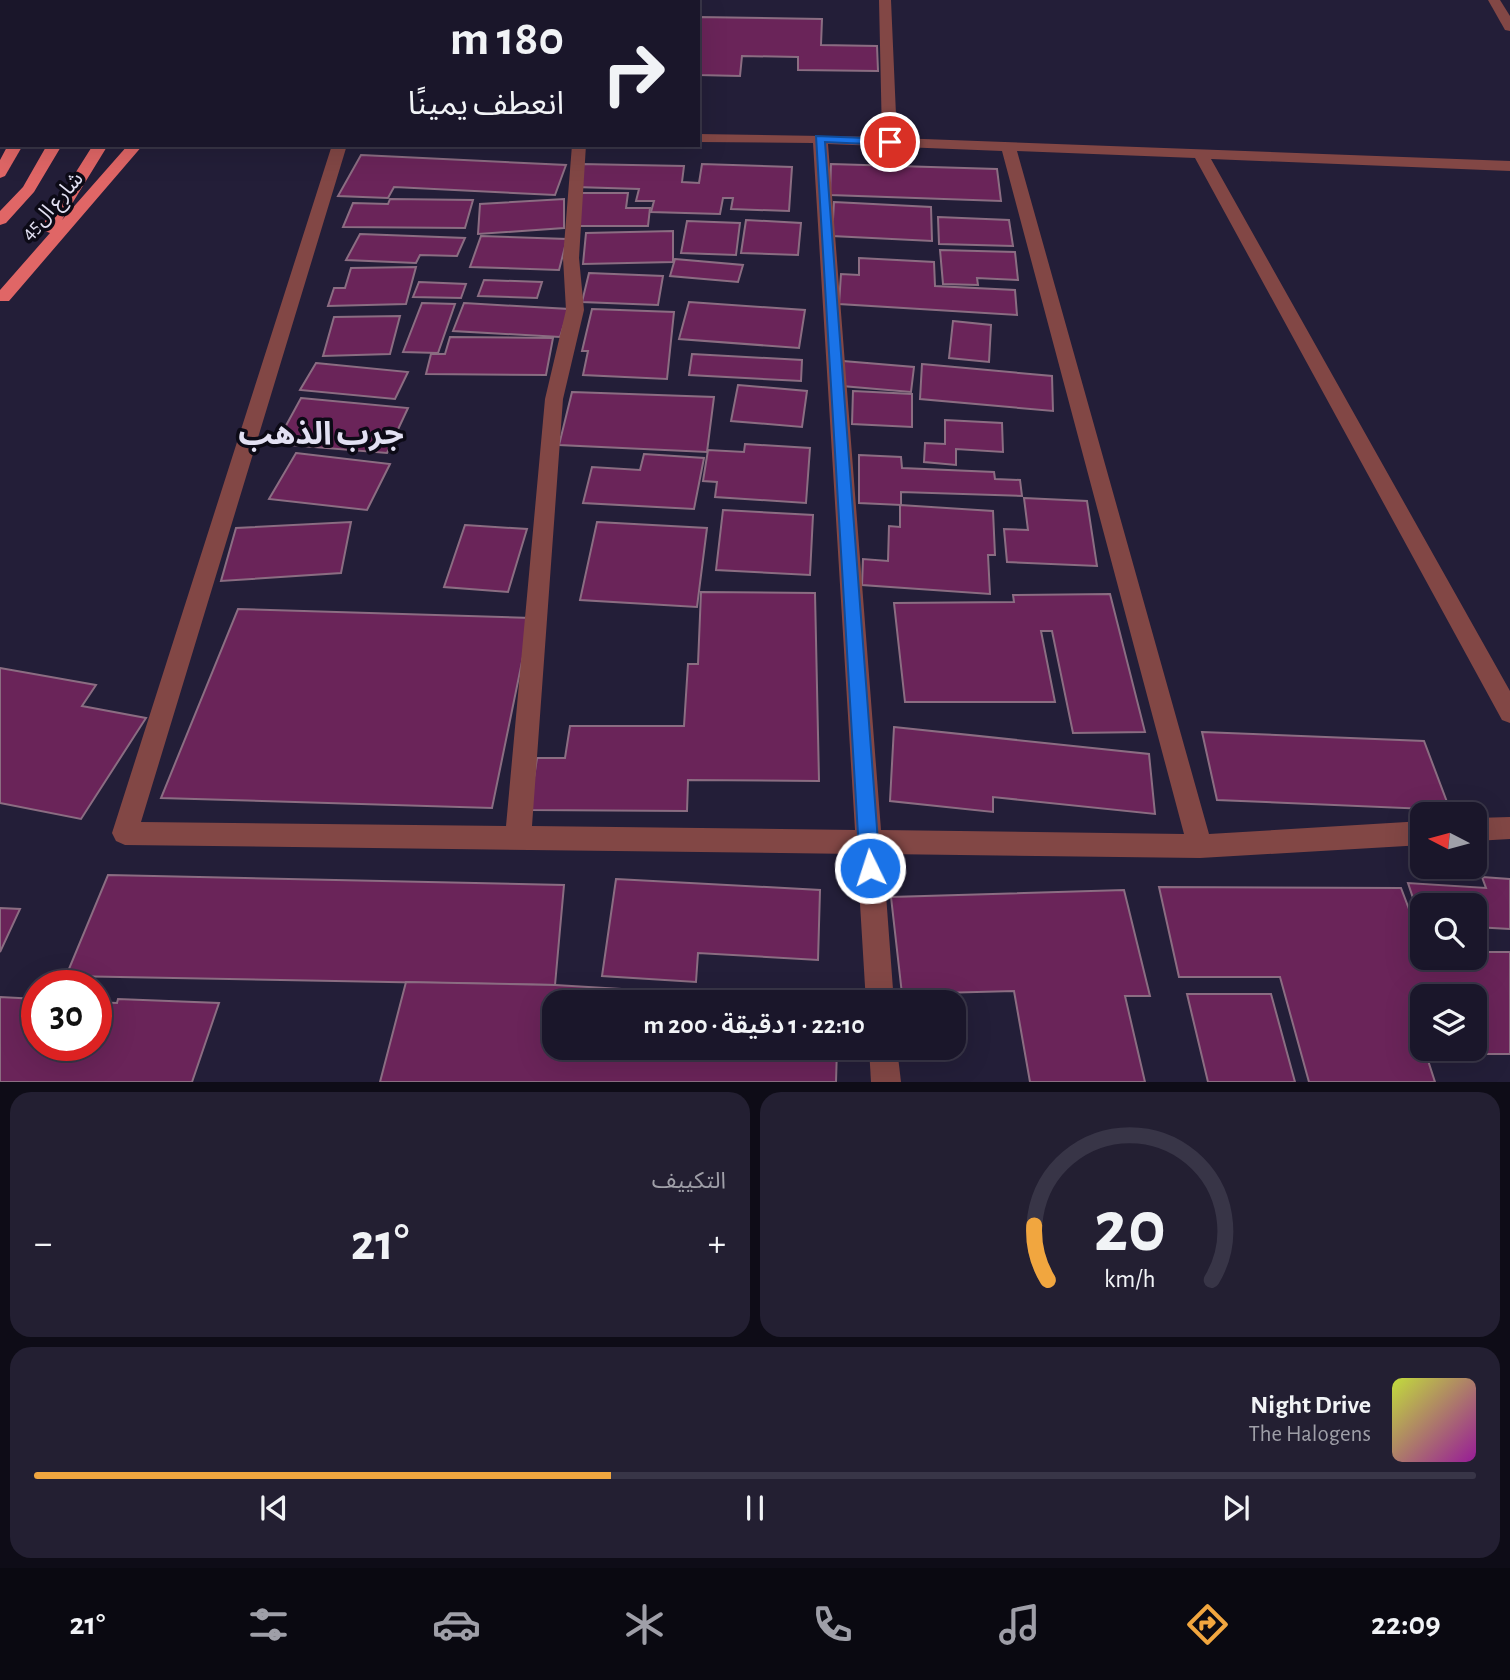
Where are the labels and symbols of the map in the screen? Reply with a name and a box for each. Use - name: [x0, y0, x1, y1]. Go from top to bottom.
- pin: [860, 112, 920, 172]
- street label: شارع ال45: [17, 168, 90, 247]
- district label: جرب الذهب: [238, 418, 404, 452]
- north arrow: [1410, 802, 1488, 878]
- position arrow: [833, 831, 907, 905]
- speed limit sign: 30: [21, 970, 112, 1061]

